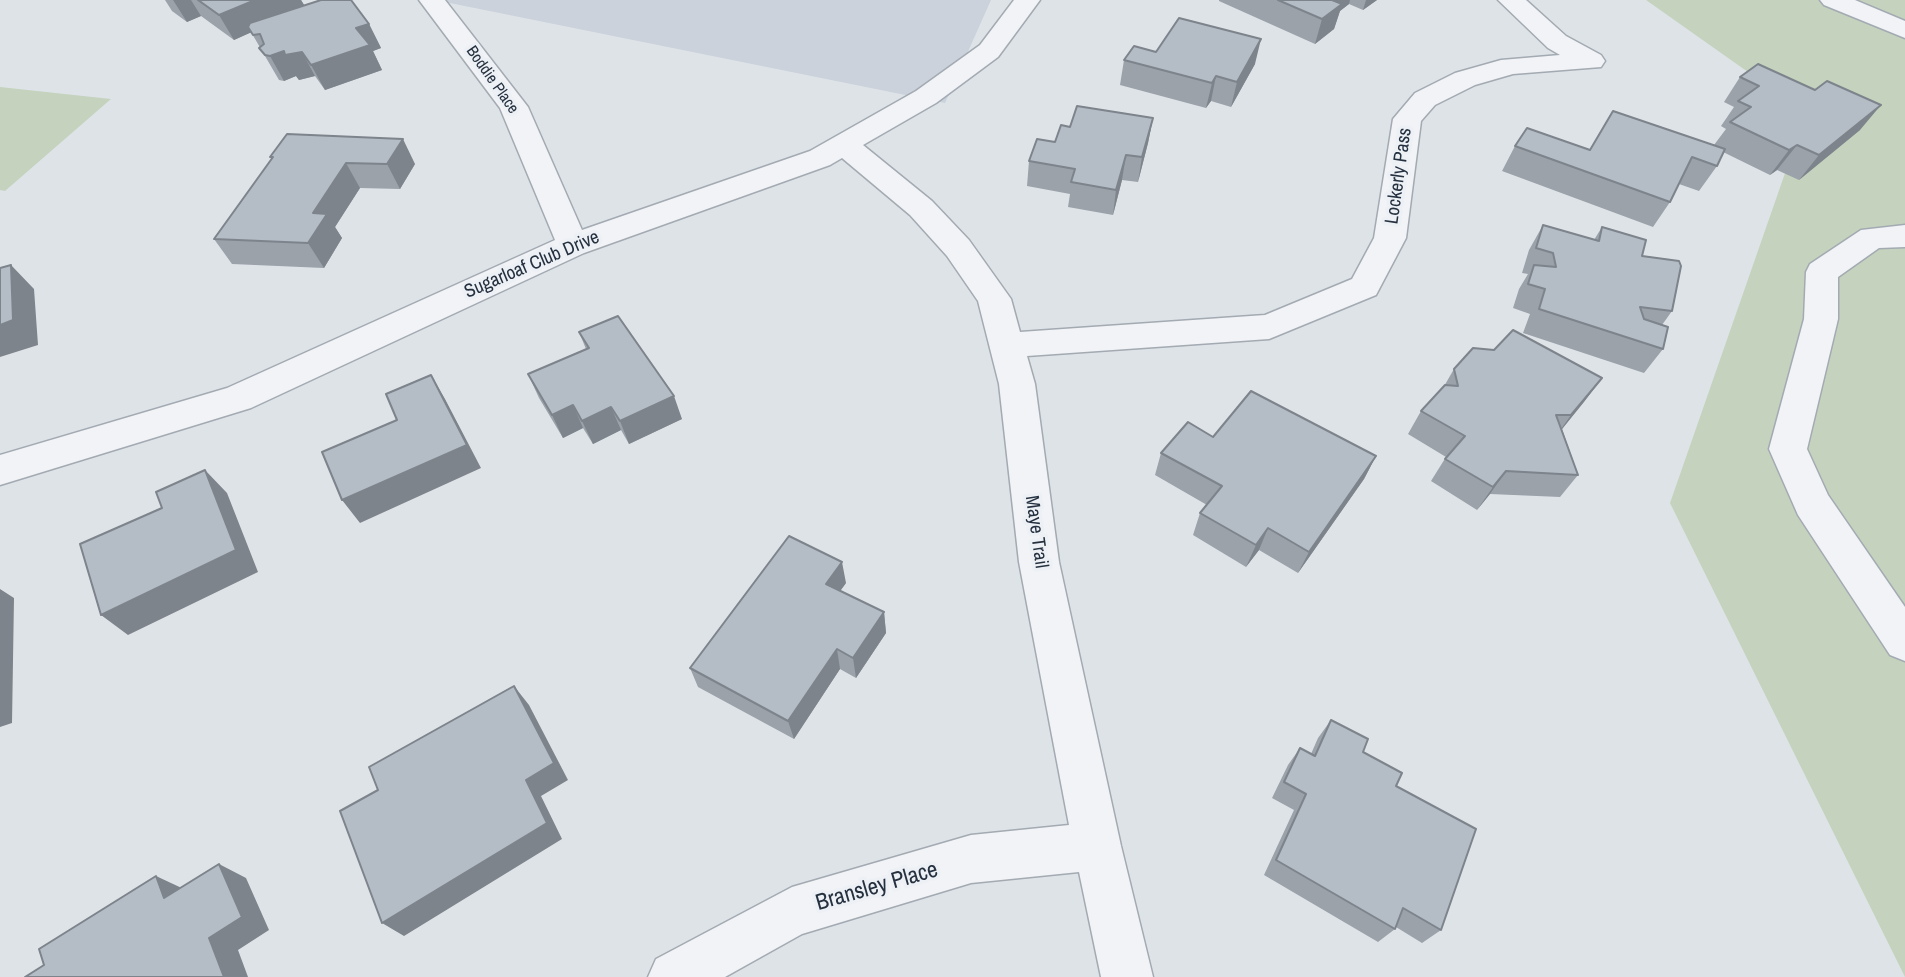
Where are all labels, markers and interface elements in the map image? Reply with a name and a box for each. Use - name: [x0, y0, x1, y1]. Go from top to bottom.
- street label: Boddie Place: [462, 43, 522, 117]
- street label: Lockerly Pass: [1381, 126, 1417, 226]
- street label: Sugarloaf Club Drive: [461, 226, 603, 304]
- street label: Maye Trail: [1020, 494, 1052, 570]
- street label: Bransley Place: [813, 856, 941, 918]

